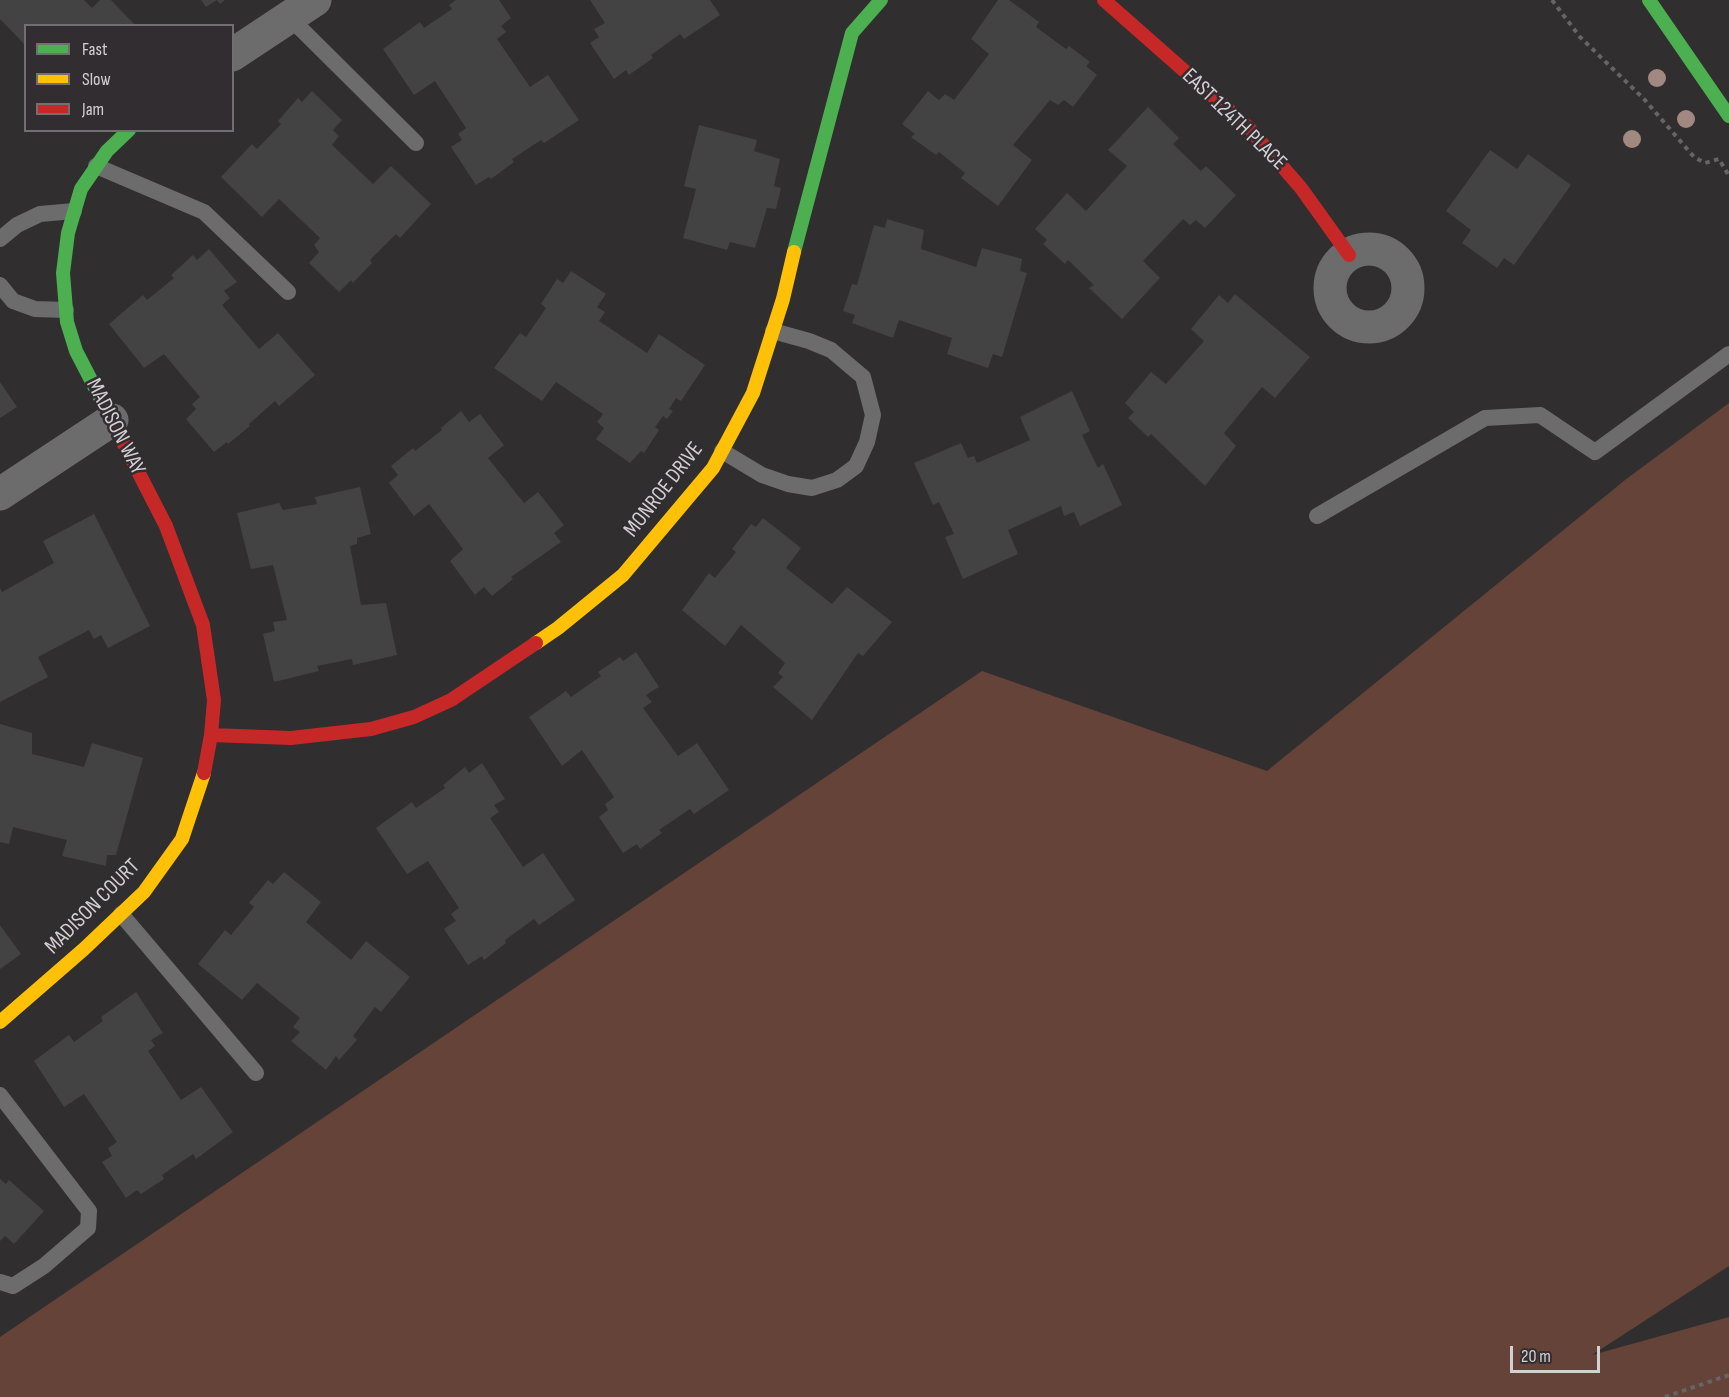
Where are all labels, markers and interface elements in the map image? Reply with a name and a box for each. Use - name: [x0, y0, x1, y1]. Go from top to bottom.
- legend: [24, 24, 234, 132]
- text: Fast: [82, 39, 107, 60]
- street label: EAST 124TH PLACE: [1176, 64, 1292, 176]
- text: Slow: [82, 69, 111, 90]
- text: Jam: [82, 99, 104, 120]
- street label: MADISON WAY: [80, 375, 150, 479]
- street label: MONROE DRIVE: [619, 437, 709, 543]
- street label: MADISON COURT: [40, 854, 146, 960]
- scale bar: [1513, 1334, 1603, 1372]
- text: 20 m: [1521, 1346, 1551, 1367]

